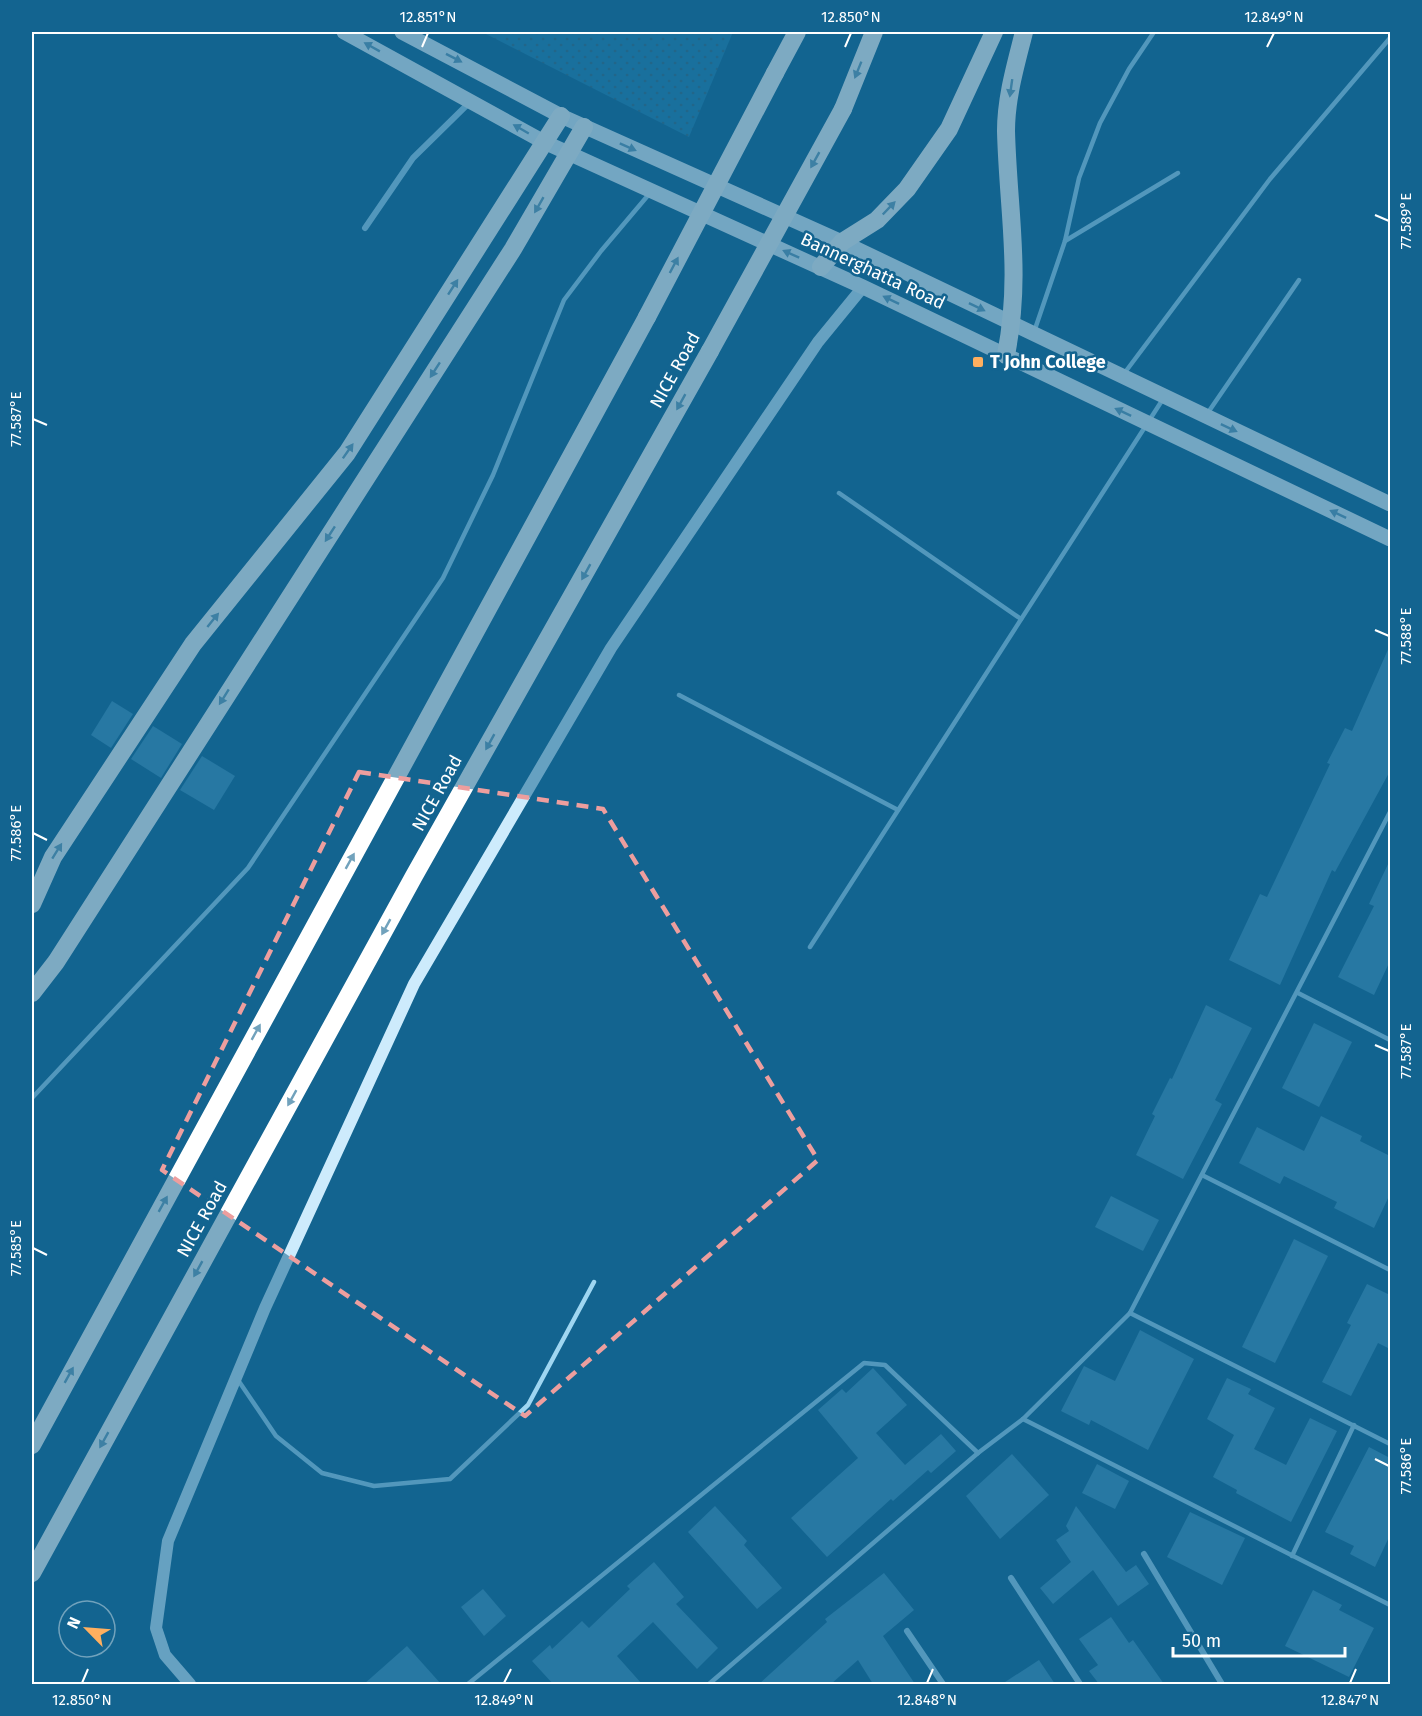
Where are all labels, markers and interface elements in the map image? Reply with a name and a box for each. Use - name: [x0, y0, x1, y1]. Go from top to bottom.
- text: 12.851°N: [399, 8, 457, 26]
- text: 12.850°N: [821, 8, 881, 26]
- text: 12.849°N: [1244, 8, 1304, 26]
- one-way arrow: [363, 42, 380, 52]
- one-way arrow: [446, 54, 463, 63]
- one-way arrow: [853, 61, 862, 79]
- one-way arrow: [1006, 79, 1015, 98]
- one-way arrow: [513, 123, 529, 134]
- one-way arrow: [619, 143, 637, 152]
- one-way arrow: [810, 152, 820, 169]
- text: 77.589°E: [1397, 193, 1415, 249]
- one-way arrow: [534, 196, 544, 213]
- one-way arrow: [882, 200, 896, 215]
- street label: Bannerghatta Road: [797, 228, 949, 314]
- one-way arrow: [782, 249, 799, 258]
- one-way arrow: [669, 256, 679, 273]
- one-way arrow: [448, 279, 459, 295]
- one-way arrow: [882, 296, 899, 305]
- one-way arrow: [968, 303, 985, 312]
- street label: NICE Road: [645, 328, 705, 412]
- place label: T John College: [990, 351, 1106, 373]
- marker: T John College: [971, 355, 985, 369]
- one-way arrow: [430, 362, 441, 378]
- text: 77.587°E: [7, 391, 25, 447]
- one-way arrow: [676, 394, 687, 410]
- one-way arrow: [1115, 408, 1132, 417]
- one-way arrow: [1220, 423, 1237, 432]
- one-way arrow: [342, 444, 354, 460]
- one-way arrow: [1329, 509, 1346, 518]
- one-way arrow: [324, 525, 336, 541]
- one-way arrow: [580, 564, 591, 580]
- text: 77.588°E: [1397, 608, 1415, 665]
- one-way arrow: [206, 612, 218, 627]
- one-way arrow: [218, 689, 229, 705]
- one-way arrow: [485, 734, 495, 751]
- street label: NICE Road: [407, 751, 467, 835]
- text: 77.586°E: [7, 805, 25, 861]
- one-way arrow: [52, 843, 63, 859]
- one-way arrow: [344, 853, 355, 869]
- one-way arrow: [381, 919, 391, 936]
- text: 77.587°E: [1397, 1023, 1415, 1079]
- one-way arrow: [251, 1024, 261, 1041]
- one-way arrow: [287, 1090, 297, 1107]
- street label: NICE Road: [172, 1177, 232, 1261]
- one-way arrow: [158, 1195, 168, 1212]
- text: 77.585°E: [7, 1220, 25, 1276]
- one-way arrow: [193, 1261, 203, 1278]
- one-way arrow: [64, 1366, 74, 1383]
- one-way arrow: [99, 1432, 109, 1449]
- text: 77.586°E: [1397, 1438, 1415, 1494]
- north arrow: [57, 1599, 117, 1659]
- text: N: [63, 1614, 85, 1632]
- scale bar: [1173, 1620, 1346, 1658]
- text: 50 m: [1182, 1630, 1221, 1652]
- text: 12.850°N: [52, 1691, 112, 1709]
- text: 12.849°N: [474, 1691, 534, 1709]
- text: 12.848°N: [897, 1691, 957, 1709]
- text: 12.847°N: [1321, 1691, 1379, 1709]

